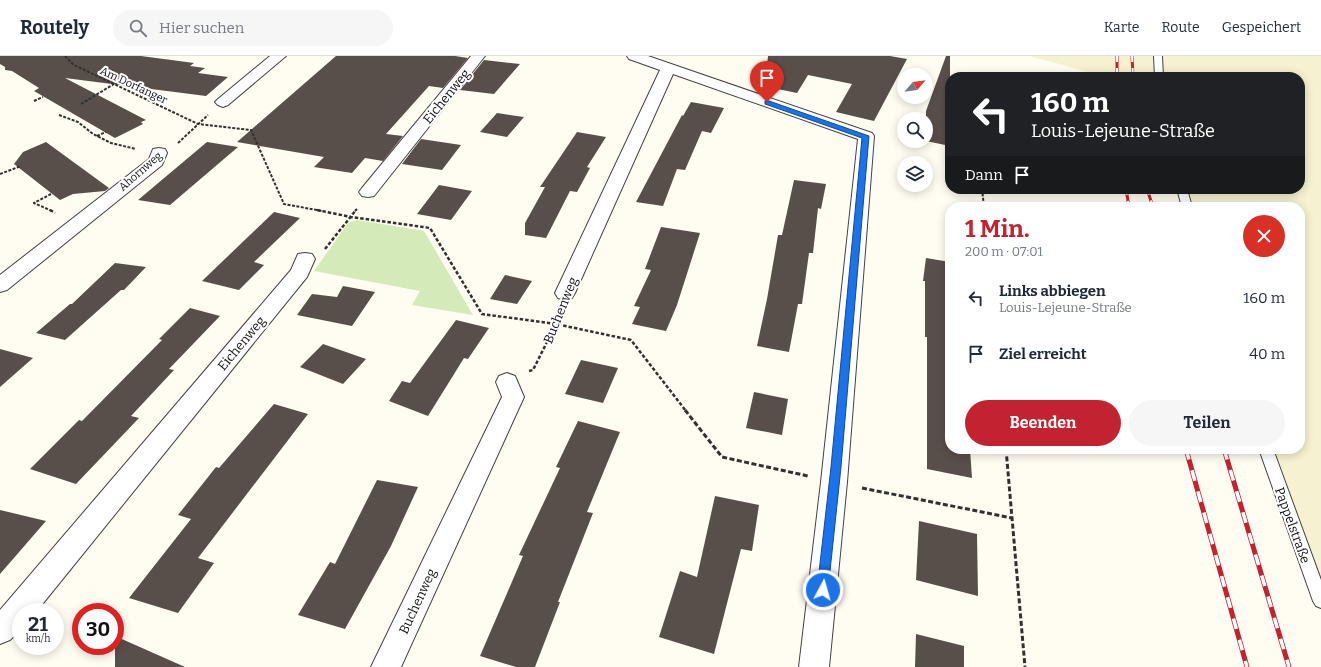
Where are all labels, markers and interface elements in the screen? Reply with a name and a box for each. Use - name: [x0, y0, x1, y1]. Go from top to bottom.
- search box: [113, 10, 393, 46]
- text: Routely: [20, 16, 89, 39]
- icon: search: [127, 17, 149, 39]
- text: Hier suchen: [159, 19, 244, 37]
- text: Karte: [1104, 19, 1139, 36]
- text: Route: [1161, 19, 1200, 36]
- text: Gespeichert: [1222, 19, 1301, 36]
- pin: [750, 61, 784, 102]
- street label: Am Dorfanger: [98, 64, 170, 107]
- street label: Eichenweg: [420, 66, 473, 127]
- icon: arrive: [756, 67, 778, 89]
- north arrow: [897, 68, 933, 104]
- map controls: [897, 68, 933, 192]
- text: 160 m: [1031, 86, 1109, 119]
- icon: left: [965, 88, 1017, 140]
- button: search: [897, 112, 933, 148]
- text: Louis-Lejeune-Straße: [1031, 120, 1215, 142]
- street label: Ahornweg: [116, 149, 165, 194]
- button: layers: [897, 156, 933, 192]
- icon: arrive: [1011, 164, 1033, 186]
- text: Dann: [965, 166, 1003, 184]
- text: 1 Min.: [965, 215, 1030, 243]
- button: close: [1243, 215, 1285, 257]
- text: 200 m · 07:01: [965, 244, 1043, 259]
- street label: Buchenweg: [540, 275, 581, 346]
- text: Links abbiegen: [999, 282, 1106, 300]
- icon: left: [965, 287, 987, 309]
- text: 160 m: [1243, 289, 1285, 307]
- text: Louis-Lejeune-Straße: [999, 300, 1132, 315]
- street label: Eichenweg: [214, 313, 268, 373]
- icon: arrive: [965, 343, 987, 365]
- text: Ziel erreicht: [999, 345, 1087, 363]
- text: 40 m: [1249, 345, 1285, 363]
- button: Beenden: [965, 400, 1121, 446]
- button: Teilen: [1129, 400, 1285, 446]
- street label: Pappelstraße: [1272, 485, 1313, 565]
- street label: Buchenweg: [396, 566, 439, 636]
- position arrow: [802, 569, 844, 611]
- speed limit sign: 30: [72, 603, 124, 655]
- text: 21: [28, 612, 48, 636]
- text: km/h: [26, 633, 50, 645]

